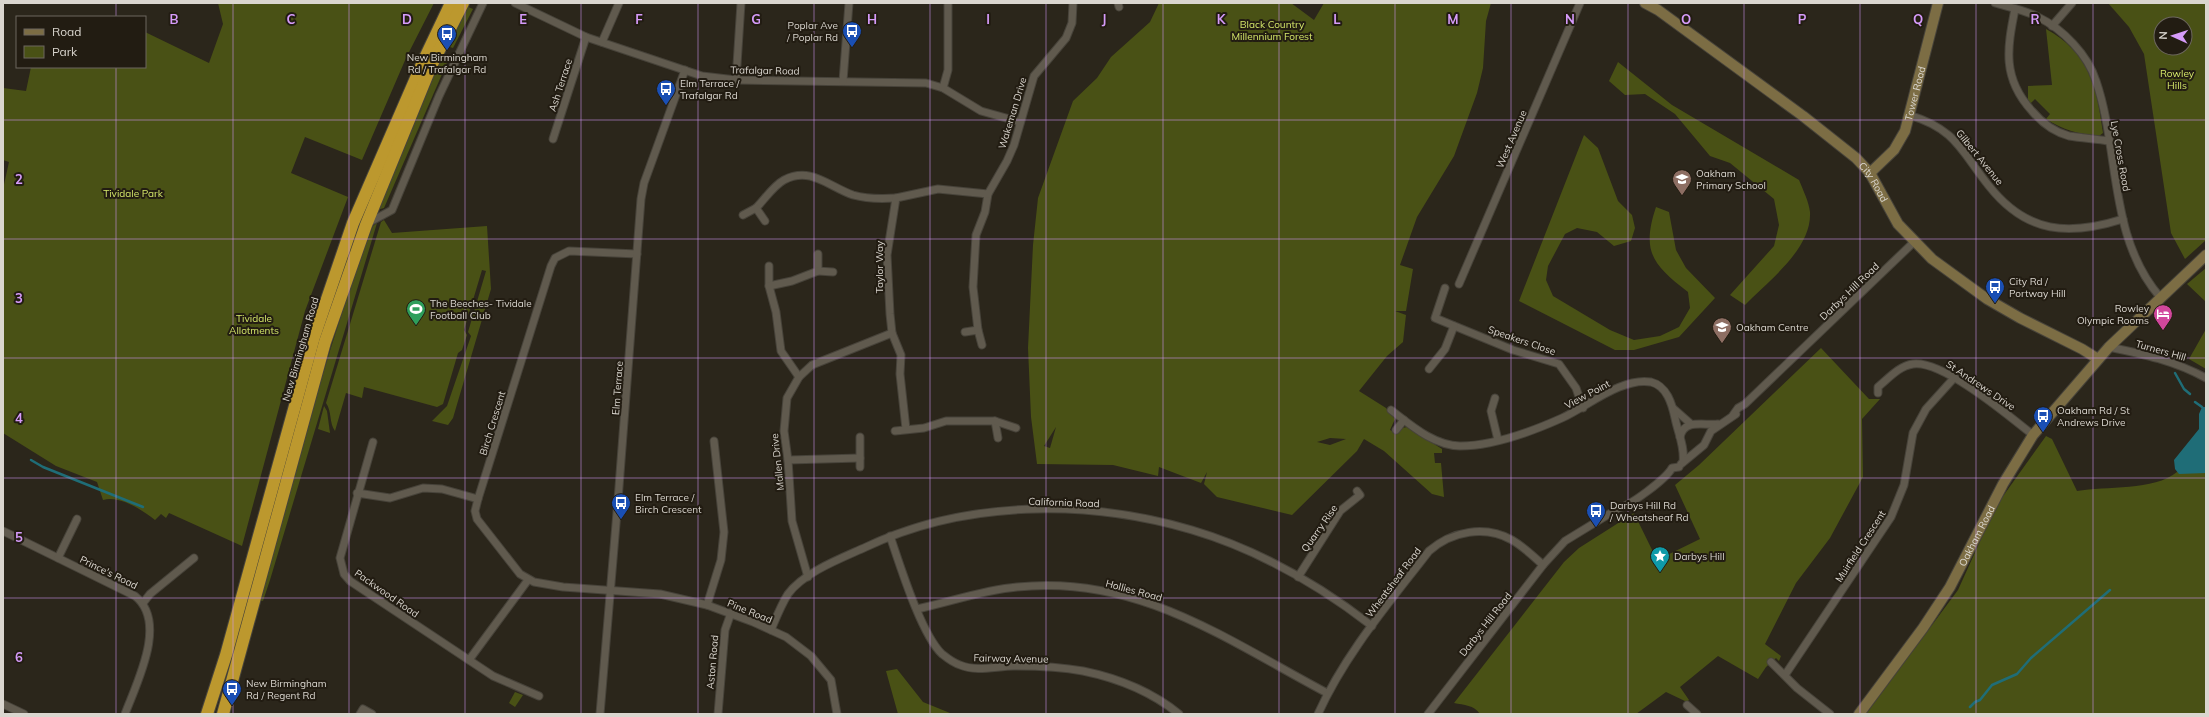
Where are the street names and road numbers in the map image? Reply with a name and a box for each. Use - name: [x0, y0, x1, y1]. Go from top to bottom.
- street label: Ash Terrace: [546, 57, 575, 113]
- street label: Trafalgar Road: [730, 63, 800, 78]
- street label: Tower Road: [1902, 65, 1928, 122]
- street label: Wakeman Drive: [995, 76, 1030, 151]
- street label: West Avenue: [1493, 108, 1530, 170]
- street label: Lye Cross Road: [2108, 120, 2133, 192]
- street label: Gilbert Avenue: [1953, 127, 2006, 188]
- street label: City Road: [1856, 159, 1891, 205]
- street label: Taylor Way: [873, 240, 886, 293]
- street label: Darbys Hill Road: [1817, 260, 1882, 323]
- street label: New Birmingham Road: [279, 296, 322, 403]
- street label: Speakers Close: [1486, 323, 1557, 358]
- street label: Turners Hill: [2134, 337, 2188, 364]
- street label: St Andrews Drive: [1944, 357, 2018, 413]
- street label: Elm Terrace: [609, 361, 626, 415]
- street label: View Point: [1562, 377, 1613, 412]
- street label: Birch Crescent: [477, 389, 509, 457]
- street label: Mallen Drive: [768, 433, 787, 491]
- street label: California Road: [1028, 495, 1100, 510]
- street label: Quarry Rise: [1298, 502, 1340, 554]
- street label: Oakham Road: [1956, 503, 1998, 569]
- street label: Muirfield Crescent: [1832, 507, 1889, 585]
- street label: Wheatsheaf Road: [1363, 545, 1424, 620]
- street label: Prince's Road: [78, 553, 140, 592]
- street label: Packwood Road: [352, 566, 421, 620]
- street label: Hollies Road: [1104, 577, 1164, 604]
- street label: Darbys Hill Road: [1456, 590, 1514, 659]
- street label: Pine Road: [725, 597, 774, 626]
- street label: Aston Road: [704, 634, 721, 690]
- street label: Fairway Avenue: [973, 651, 1049, 666]

